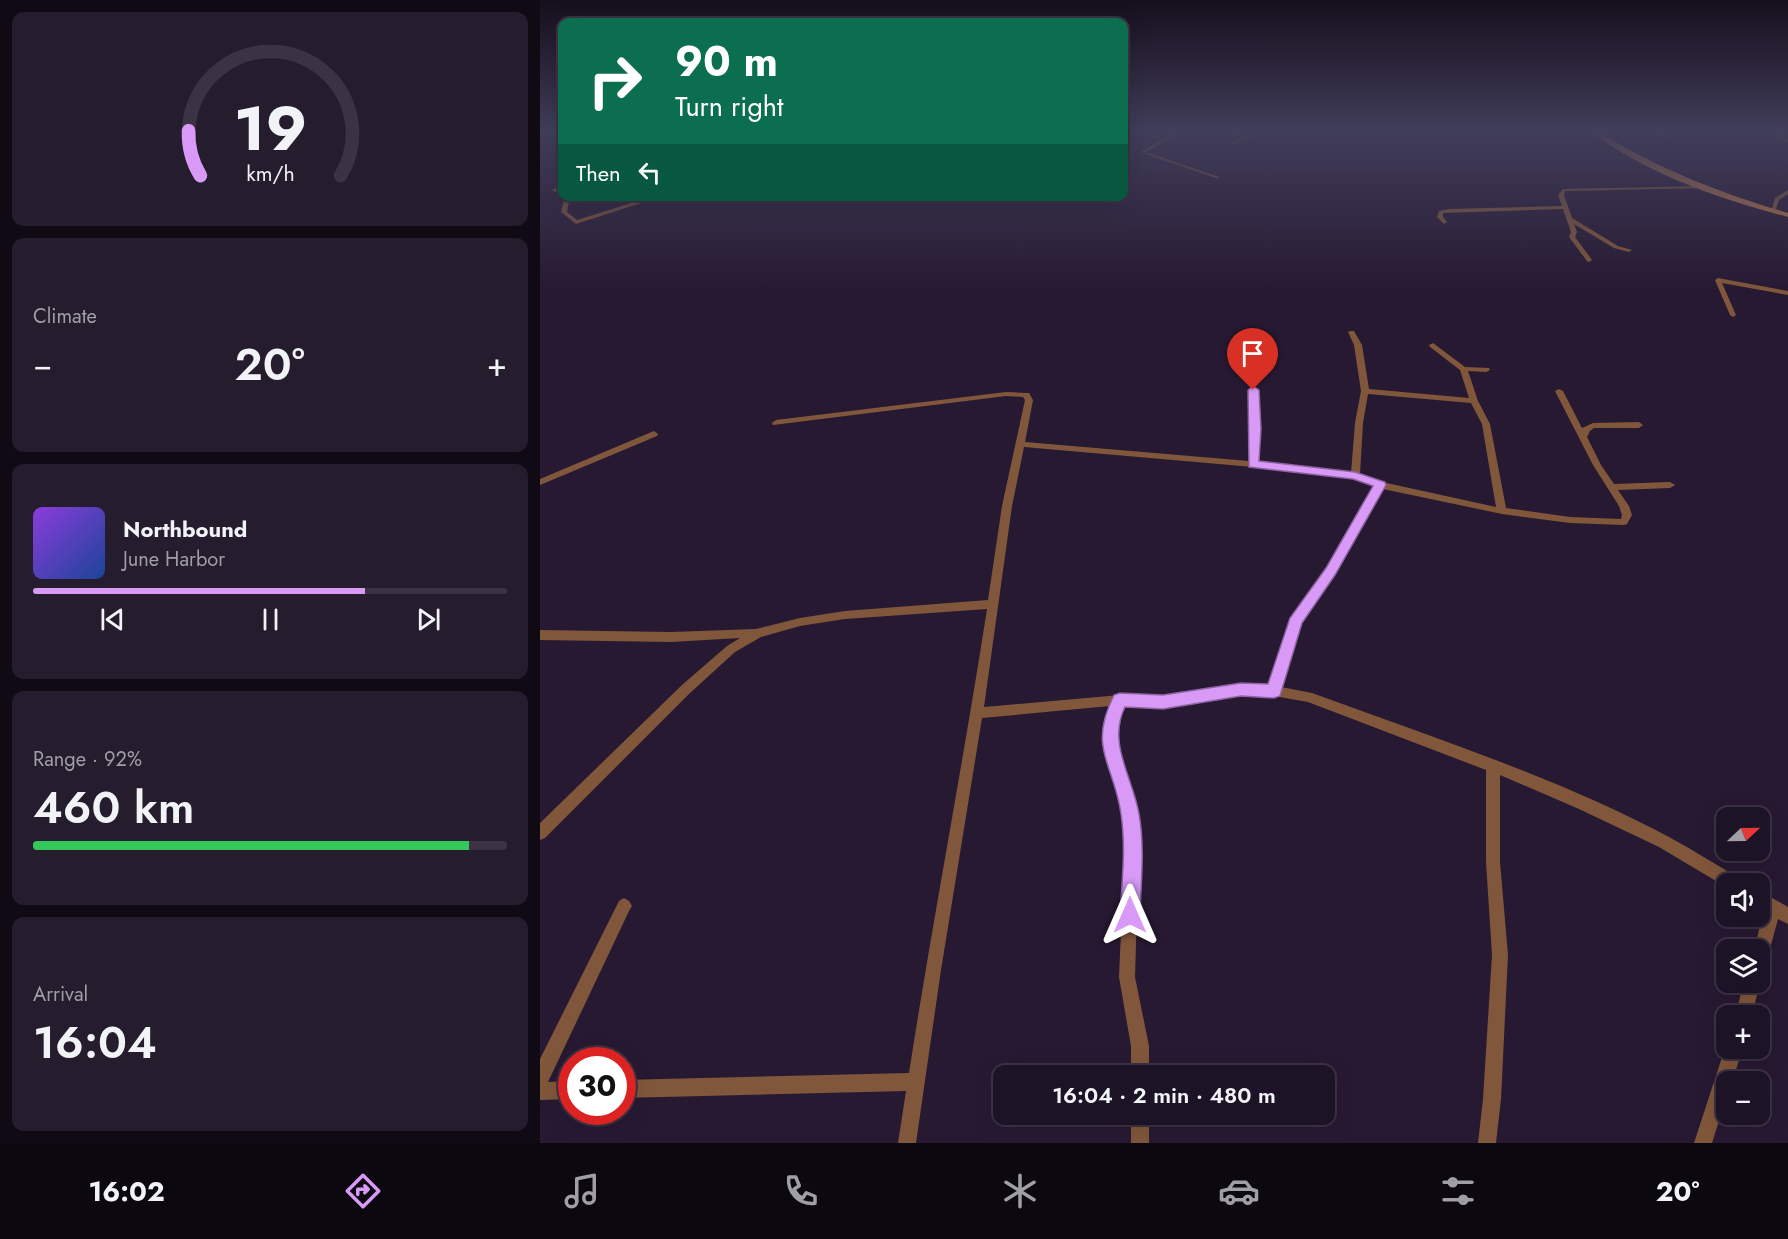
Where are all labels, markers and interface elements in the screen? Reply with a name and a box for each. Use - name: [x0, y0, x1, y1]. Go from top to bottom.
- text: 90 m: [675, 31, 778, 92]
- icon: right: [576, 42, 654, 120]
- text: 19: [233, 83, 307, 173]
- text: Turn right: [675, 87, 783, 126]
- icon: left: [633, 156, 666, 189]
- text: Then: [576, 157, 621, 189]
- text: km/h: [246, 158, 294, 189]
- text: Climate: [33, 302, 97, 331]
- pin: [1227, 328, 1278, 390]
- text: 20°: [234, 332, 305, 397]
- icon: arrive: [1236, 337, 1269, 370]
- text: −: [33, 341, 52, 388]
- text: +: [487, 341, 507, 388]
- text: Northbound: [123, 513, 247, 545]
- text: June Harbor: [123, 545, 225, 574]
- icon: previous: [96, 603, 129, 636]
- icon: pause: [254, 603, 287, 636]
- icon: next: [412, 603, 445, 636]
- text: Range · 92%: [33, 745, 142, 774]
- text: 460 km: [33, 775, 194, 840]
- north arrow: [1716, 807, 1770, 861]
- map controls: [1716, 807, 1770, 1125]
- button: sound: [1716, 873, 1770, 927]
- position arrow: [1098, 883, 1162, 947]
- button: layers: [1716, 939, 1770, 993]
- text: Arrival: [33, 980, 88, 1009]
- button: +: [1716, 1005, 1770, 1059]
- text: 16:04: [33, 1010, 157, 1075]
- speed limit sign: 30: [558, 1047, 636, 1125]
- button: −: [1716, 1071, 1770, 1125]
- text: 16:04 · 2 min · 480 m: [1052, 1079, 1276, 1111]
- icon: directions: [342, 1170, 384, 1212]
- icon: music: [561, 1170, 603, 1212]
- icon: phone: [780, 1170, 822, 1212]
- icon: climate: [999, 1170, 1041, 1212]
- icon: car: [1218, 1170, 1260, 1212]
- icon: filters: [1437, 1170, 1479, 1212]
- text: 16:02: [89, 1172, 165, 1211]
- text: 20°: [1656, 1172, 1699, 1211]

